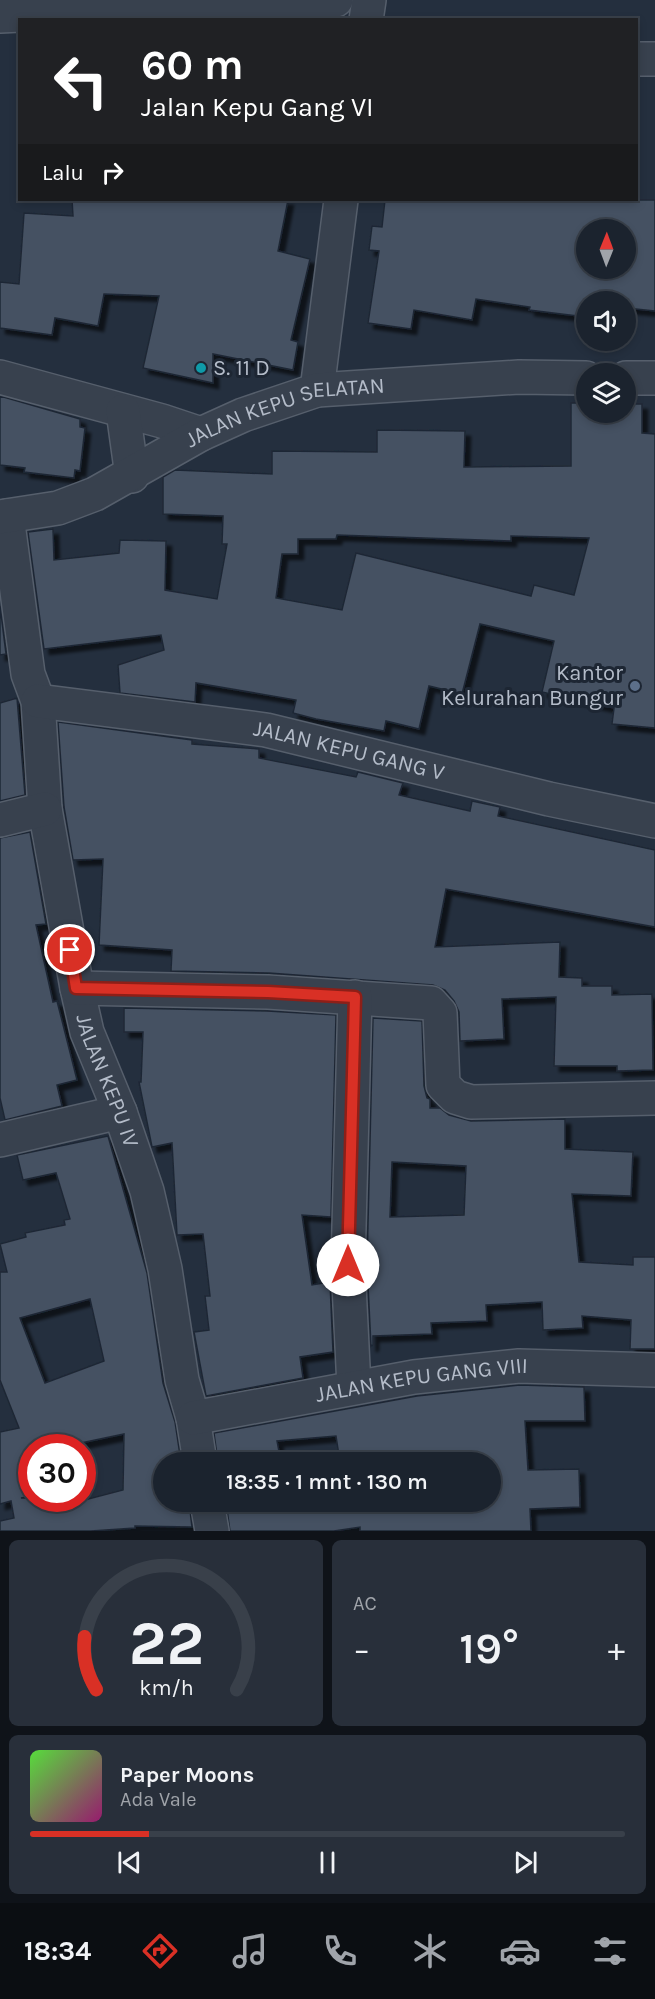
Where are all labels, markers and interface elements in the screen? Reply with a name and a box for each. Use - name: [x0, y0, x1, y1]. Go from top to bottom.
- text: 60 m: [141, 40, 244, 90]
- icon: left: [42, 42, 120, 120]
- text: Jalan Kepu Gang VI: [141, 91, 374, 123]
- icon: right: [96, 156, 129, 189]
- text: Lalu: [42, 160, 84, 186]
- north arrow: [576, 219, 636, 279]
- map controls: [576, 219, 636, 423]
- button: sound: [576, 291, 636, 351]
- place label: S. 11 D: [213, 355, 270, 381]
- marker: S. 11 D: [194, 361, 208, 375]
- button: layers: [576, 363, 636, 423]
- street label: JALAN KEPU SELATAN: [181, 373, 385, 453]
- place label: Kantor Kelurahan Bungur: [441, 660, 623, 711]
- marker: Kantor Kelurahan Bungur: [628, 679, 642, 693]
- street label: JALAN KEPU GANG V: [252, 715, 447, 786]
- pin: [44, 924, 95, 975]
- icon: arrive: [53, 933, 86, 966]
- street label: JALAN KEPU IV: [70, 1012, 144, 1151]
- position arrow: [316, 1233, 380, 1297]
- street label: JALAN KEPU GANG VIII: [313, 1353, 528, 1408]
- speed limit sign: 30: [18, 1434, 96, 1512]
- text: 18:35 · 1 mnt · 130 m: [226, 1469, 428, 1495]
- text: AC: [353, 1592, 377, 1615]
- text: 22: [128, 1607, 204, 1680]
- text: 19°: [459, 1622, 519, 1674]
- text: −: [353, 1630, 370, 1668]
- text: +: [608, 1630, 625, 1668]
- text: km/h: [139, 1675, 193, 1700]
- text: Paper Moons: [120, 1762, 254, 1788]
- text: Ada Vale: [120, 1788, 197, 1811]
- icon: previous: [113, 1846, 146, 1879]
- icon: pause: [311, 1846, 344, 1879]
- icon: next: [509, 1846, 542, 1879]
- icon: directions: [139, 1930, 181, 1972]
- icon: music: [229, 1930, 271, 1972]
- icon: phone: [319, 1930, 361, 1972]
- icon: climate: [409, 1930, 451, 1972]
- icon: car: [499, 1930, 541, 1972]
- icon: filters: [589, 1930, 631, 1972]
- text: 18:34: [24, 1935, 91, 1967]

